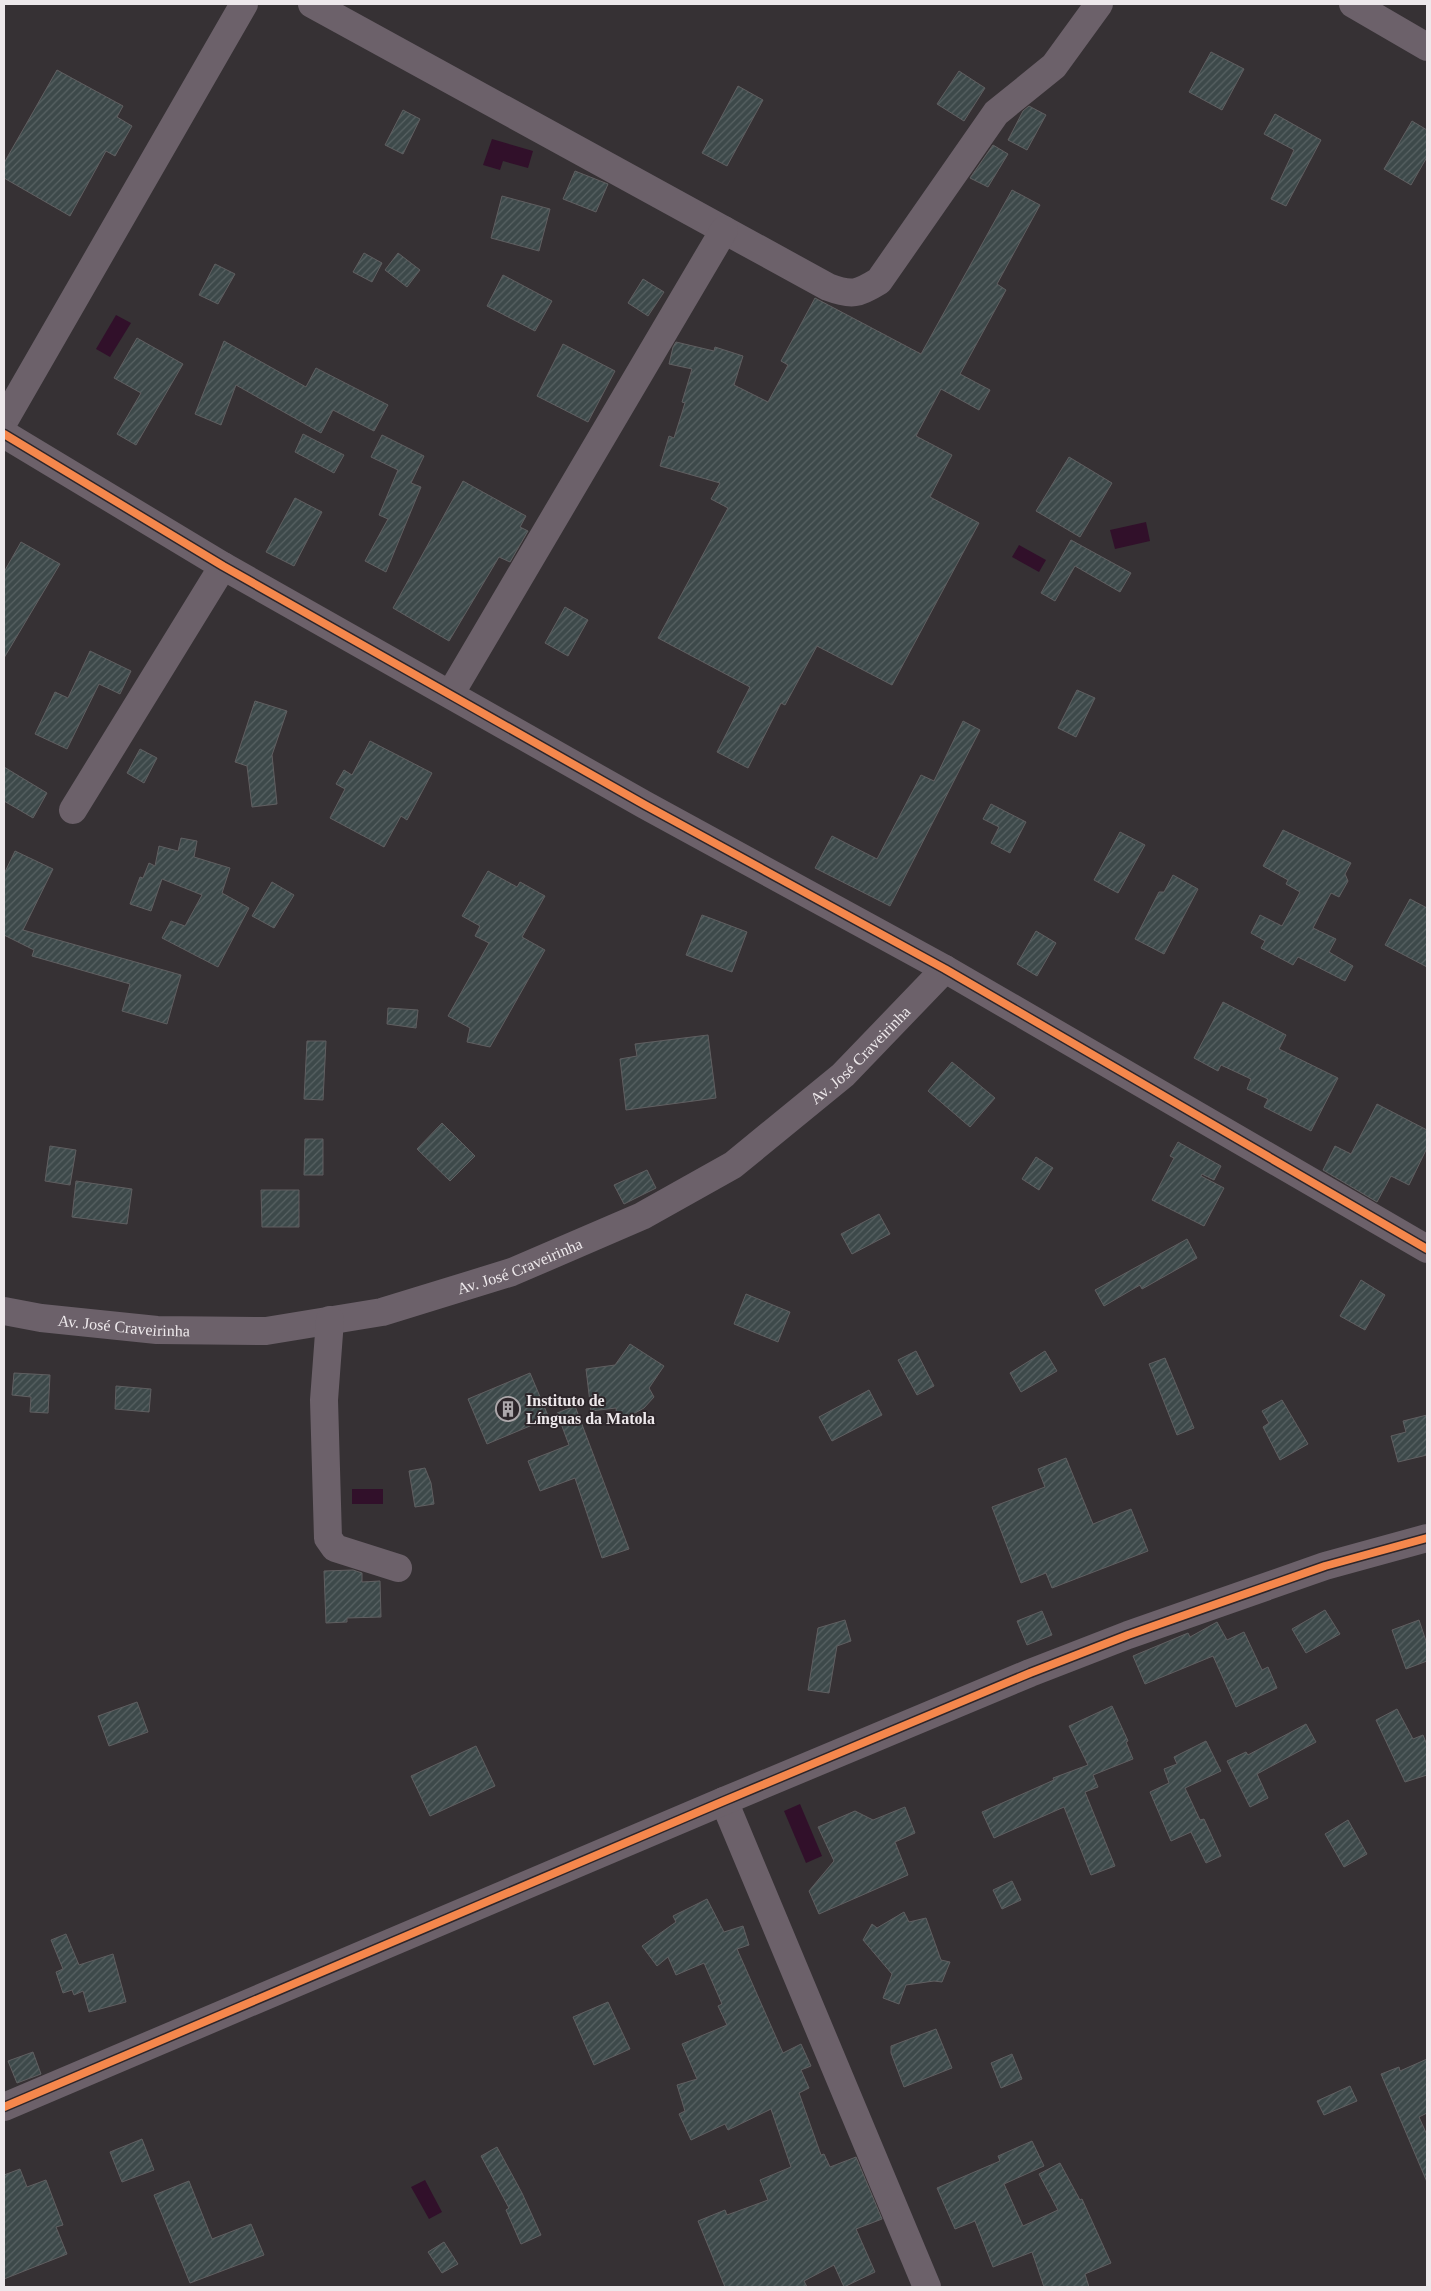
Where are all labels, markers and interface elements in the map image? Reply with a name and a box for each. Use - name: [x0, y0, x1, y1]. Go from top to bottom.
- street label: Av. José Craveirinha: [807, 1003, 913, 1107]
- street label: Av. José Craveirinha: [455, 1234, 585, 1297]
- street label: Av. José Craveirinha: [57, 1311, 190, 1339]
- place label: Instituto de Línguas da Matola: [526, 1392, 655, 1428]
- building icon: Instituto de Línguas da Matola: [495, 1396, 521, 1422]

